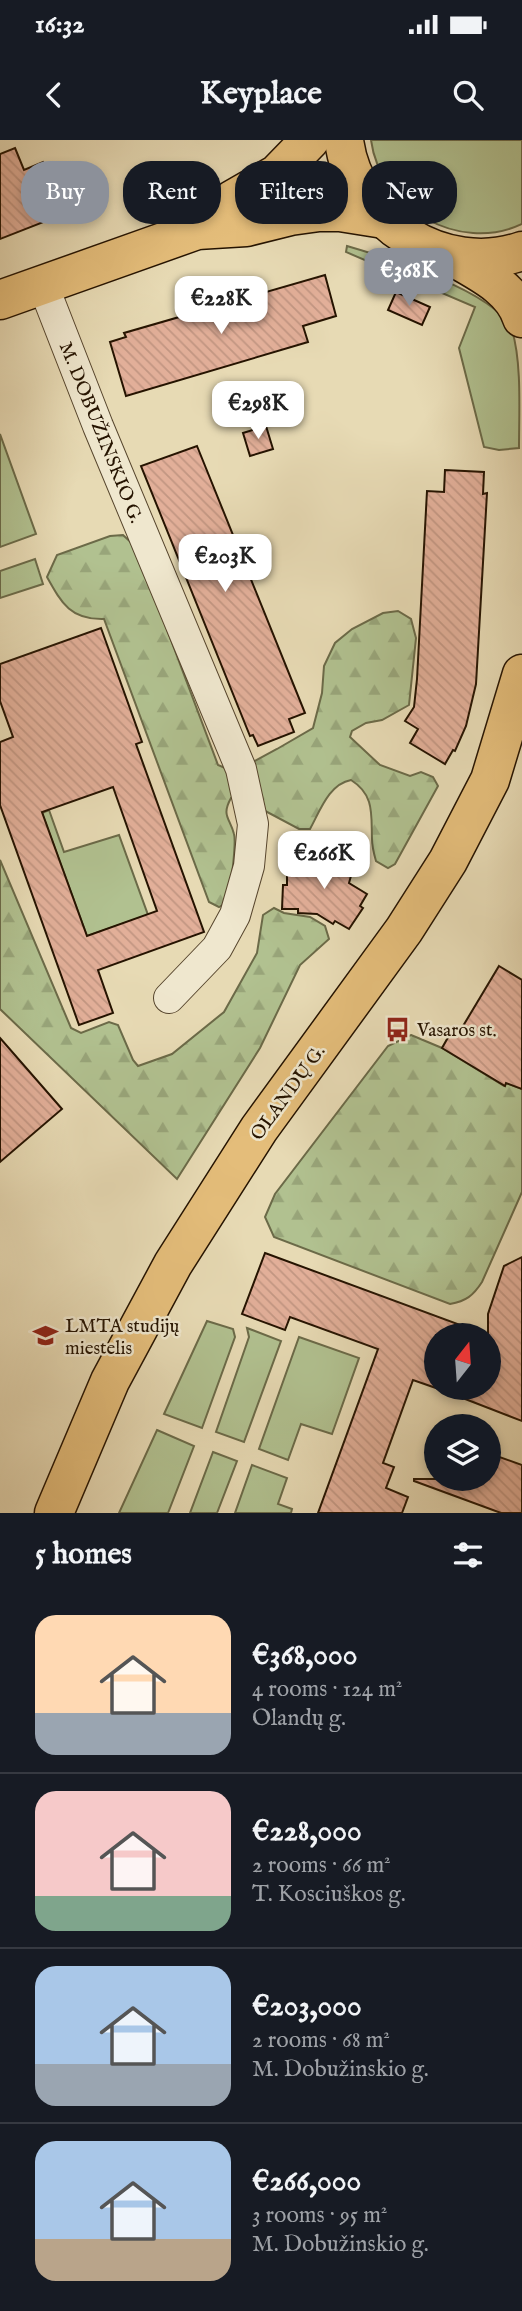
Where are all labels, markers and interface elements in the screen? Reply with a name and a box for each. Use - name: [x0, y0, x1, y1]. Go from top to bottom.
- text: 16:32: [35, 8, 84, 41]
- text: Keyplace: [200, 74, 322, 115]
- icon: back: [35, 76, 73, 114]
- icon: search: [449, 76, 487, 114]
- chip: Buy: [21, 161, 109, 224]
- chip: Rent: [123, 161, 221, 224]
- chip: Filters: [235, 161, 348, 224]
- chip: New: [362, 161, 457, 224]
- pin: €368K: [360, 248, 458, 308]
- text: €368K: [380, 256, 438, 285]
- pin: €228K: [172, 276, 270, 336]
- text: €228K: [191, 284, 251, 313]
- street label: M. DOBUŽINSKIO G.: [53, 339, 147, 527]
- pin: €298K: [209, 382, 307, 441]
- text: €298K: [228, 389, 288, 418]
- pin: €203K: [176, 534, 274, 594]
- text: €203K: [195, 542, 255, 571]
- pin: €266K: [275, 832, 373, 891]
- text: €266K: [294, 839, 354, 868]
- bus stop icon: Vasaros st.: [383, 1015, 411, 1043]
- place label: Vasaros st.: [416, 1019, 497, 1043]
- street label: OLANDŲ G.: [246, 1041, 331, 1146]
- place label: LMTA studijų miestelis: [65, 1315, 179, 1361]
- school or university icon: LMTA studijų miestelis: [31, 1322, 59, 1350]
- north arrow: [424, 1323, 500, 1400]
- map controls: [424, 1323, 501, 1491]
- button: layers: [424, 1414, 501, 1491]
- text: 5 homes: [35, 1536, 132, 1574]
- icon: filters: [449, 1536, 487, 1574]
- text: €368,000: [252, 1637, 357, 1675]
- icon: home: [91, 1643, 175, 1727]
- text: 4 rooms · 124 m²: [252, 1675, 402, 1704]
- text: Olandų g.: [252, 1704, 346, 1733]
- text: €228,000: [252, 1813, 362, 1851]
- icon: home: [91, 1819, 175, 1903]
- text: 2 rooms · 66 m²: [252, 1851, 391, 1880]
- text: T. Kosciuškos g.: [252, 1880, 406, 1909]
- text: €203,000: [252, 1988, 362, 2026]
- icon: home: [91, 1994, 175, 2078]
- text: 2 rooms · 68 m²: [252, 2026, 390, 2055]
- text: M. Dobužinskio g.: [252, 2055, 429, 2084]
- text: €266,000: [252, 2163, 361, 2201]
- icon: home: [91, 2169, 175, 2253]
- text: 3 rooms · 95 m²: [252, 2201, 387, 2230]
- text: M. Dobužinskio g.: [252, 2230, 429, 2259]

